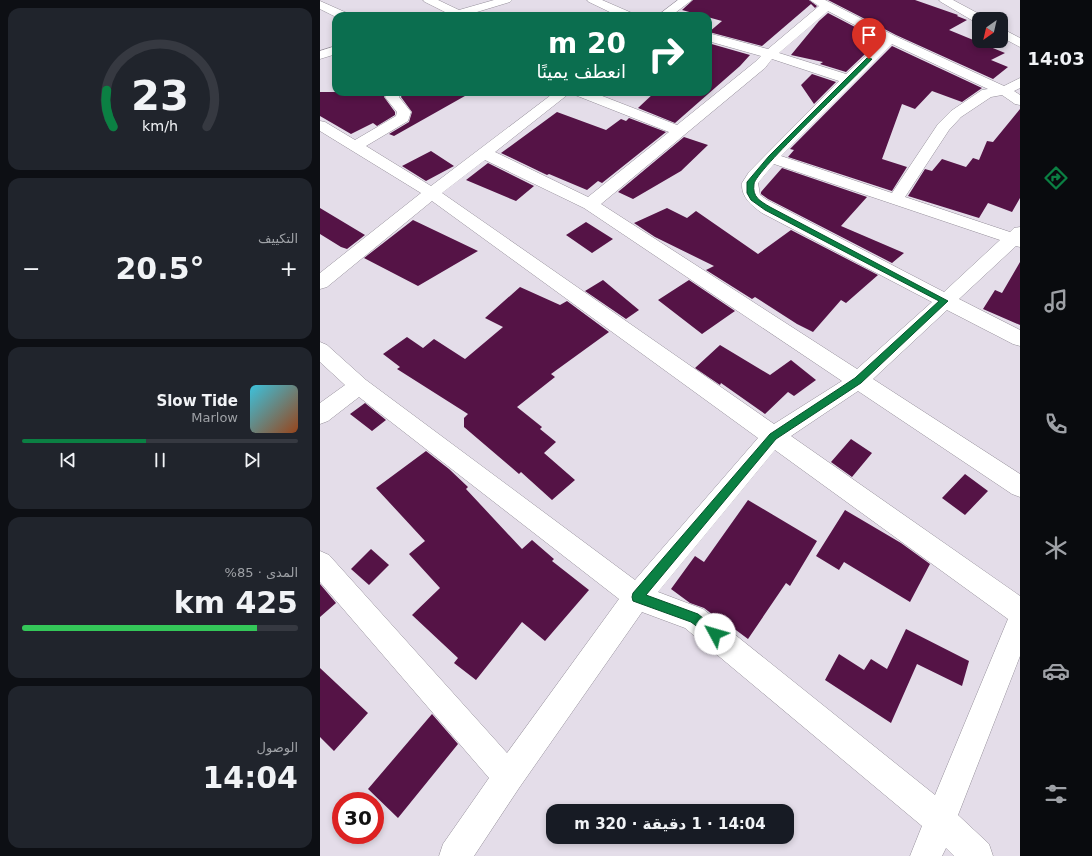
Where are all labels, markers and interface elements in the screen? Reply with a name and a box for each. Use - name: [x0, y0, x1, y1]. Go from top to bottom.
- north arrow: [972, 12, 1008, 48]
- map controls: [972, 12, 1008, 48]
- pin: [852, 18, 886, 59]
- icon: arrive: [858, 24, 880, 46]
- text: 20 m: [548, 27, 626, 60]
- icon: right: [640, 28, 692, 80]
- text: 14:03: [1027, 48, 1085, 69]
- text: انعطف يمينًا: [536, 61, 626, 82]
- text: 23: [131, 71, 189, 120]
- text: km/h: [142, 117, 178, 133]
- icon: directions: [1042, 164, 1070, 192]
- text: التكييف: [258, 231, 298, 246]
- text: 20.5°: [115, 251, 205, 286]
- text: −: [22, 256, 40, 281]
- text: +: [280, 256, 298, 281]
- icon: music: [1042, 287, 1070, 315]
- text: Slow Tide: [156, 392, 238, 410]
- text: Marlow: [191, 410, 238, 425]
- icon: phone: [1042, 410, 1070, 438]
- icon: previous: [57, 449, 79, 471]
- icon: pause: [149, 449, 171, 471]
- icon: next: [241, 449, 263, 471]
- icon: climate: [1042, 534, 1070, 562]
- text: المدى · 85%: [225, 565, 298, 580]
- text: 425 km: [174, 585, 298, 620]
- position arrow: [694, 613, 736, 655]
- icon: car: [1042, 657, 1070, 685]
- text: الوصول: [257, 740, 298, 755]
- text: 14:04: [203, 760, 298, 795]
- icon: filters: [1042, 780, 1070, 808]
- speed limit sign: 30: [332, 792, 384, 844]
- text: 14:04 · 1 دقيقة · 320 m: [574, 815, 766, 833]

